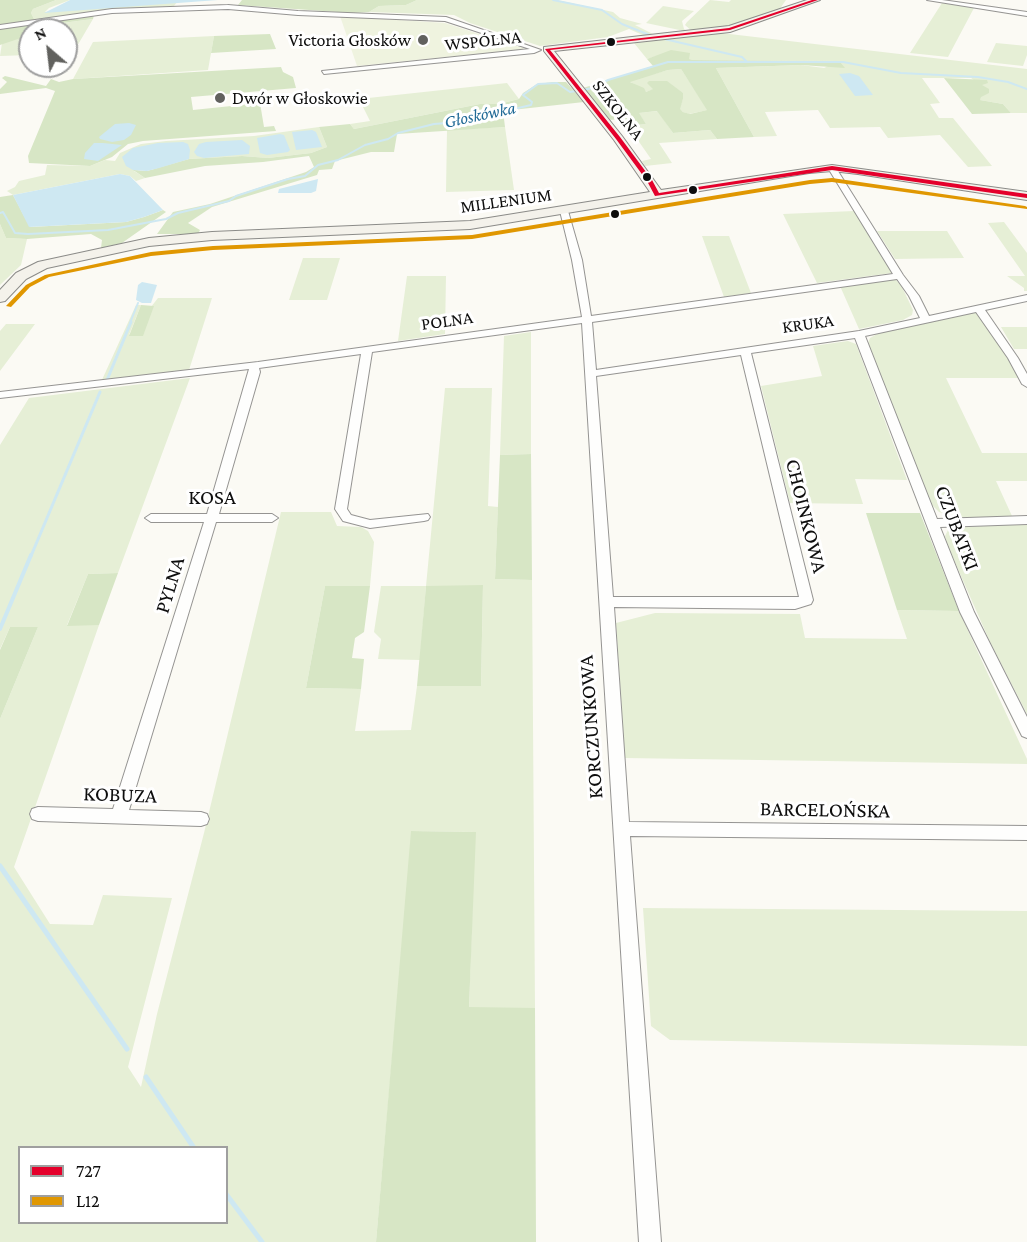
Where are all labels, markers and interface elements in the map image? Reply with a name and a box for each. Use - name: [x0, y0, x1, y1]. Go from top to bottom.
- north arrow: [18, 18, 78, 78]
- text: N: [31, 23, 49, 43]
- street label: WSPÓLNA: [444, 26, 522, 56]
- place label: Victoria Głosków: [289, 29, 411, 51]
- marker: Victoria Głosków: [416, 33, 430, 47]
- unlabelled marker: [605, 36, 617, 48]
- street label: SZKOLNA: [588, 75, 648, 145]
- place label: Dwór w Głoskowie: [232, 87, 368, 109]
- marker: Dwór w Głoskowie: [213, 91, 227, 105]
- water label: Głoskówka: [442, 97, 518, 133]
- unlabelled marker: [641, 171, 653, 183]
- street label: MILLENIUM: [459, 184, 553, 218]
- unlabelled marker: [687, 184, 699, 196]
- unlabelled marker: [609, 208, 621, 220]
- street label: POLNA: [420, 307, 474, 335]
- street label: KRUKA: [781, 310, 835, 338]
- street label: CHOINKOWA: [780, 456, 832, 576]
- street label: CZUBATKI: [929, 482, 985, 574]
- street label: KOSA: [188, 485, 236, 511]
- street label: PYLNA: [150, 554, 190, 616]
- street label: KORCZUNKOWA: [573, 654, 609, 800]
- street label: KOBUZA: [83, 781, 157, 809]
- street label: BARCELOŃSKA: [760, 796, 890, 824]
- legend: [18, 1146, 228, 1224]
- text: 727: [76, 1161, 101, 1181]
- text: L12: [76, 1191, 100, 1211]

